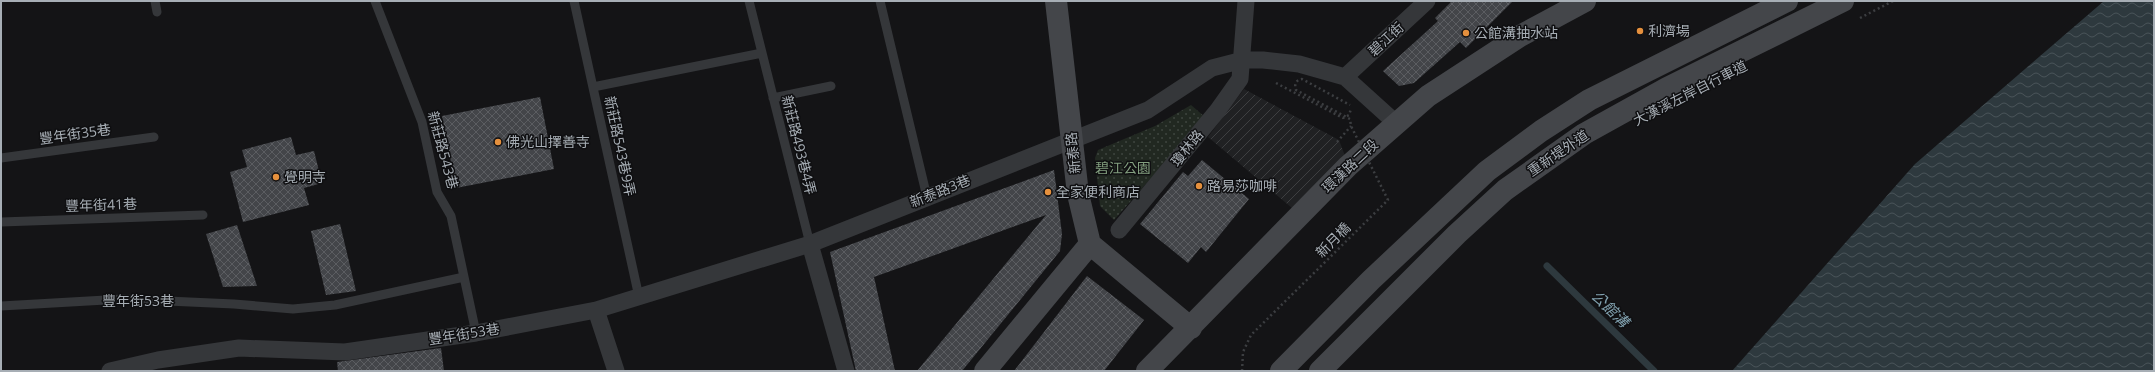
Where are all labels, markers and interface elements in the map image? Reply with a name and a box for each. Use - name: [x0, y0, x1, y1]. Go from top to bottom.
- street label: 碧江街: [1364, 17, 1407, 60]
- place label: 利濟場: [1648, 21, 1690, 40]
- place label: 公館溝抽水站: [1474, 23, 1558, 42]
- marker: 利濟場: [1635, 26, 1645, 36]
- marker: 公館溝抽水站: [1461, 28, 1471, 38]
- street label: 大漢溪左岸自行車道: [1629, 55, 1750, 130]
- street label: 新莊路493巷4弄: [778, 93, 821, 197]
- street label: 新莊路543巷9弄: [601, 94, 640, 198]
- street label: 新莊路543巷: [424, 109, 463, 191]
- street label: 豐年街35巷: [38, 119, 112, 148]
- street label: 瓊林路: [1166, 125, 1207, 170]
- street label: 重新堤外道: [1523, 125, 1592, 180]
- street label: 新泰路: [1061, 131, 1084, 175]
- place label: 佛光山擇善寺: [506, 132, 590, 151]
- street label: 環漢路二段: [1318, 135, 1382, 196]
- marker: 佛光山擇善寺: [493, 137, 503, 147]
- park label: 碧江公園: [1095, 158, 1151, 177]
- place label: 覺明寺: [284, 167, 326, 186]
- street label: 新泰路3巷: [907, 170, 973, 211]
- marker: 覺明寺: [271, 172, 281, 182]
- place label: 路易莎咖啡: [1207, 176, 1277, 195]
- marker: 路易莎咖啡: [1194, 181, 1204, 191]
- place label: 全家便利商店: [1056, 182, 1140, 201]
- marker: 全家便利商店: [1043, 187, 1053, 197]
- street label: 豐年街41巷: [65, 194, 137, 215]
- street label: 新月橋: [1311, 218, 1354, 261]
- water label: 公館溝: [1588, 285, 1635, 332]
- street label: 豐年街53巷: [102, 291, 174, 310]
- street label: 豐年街53巷: [427, 318, 501, 349]

